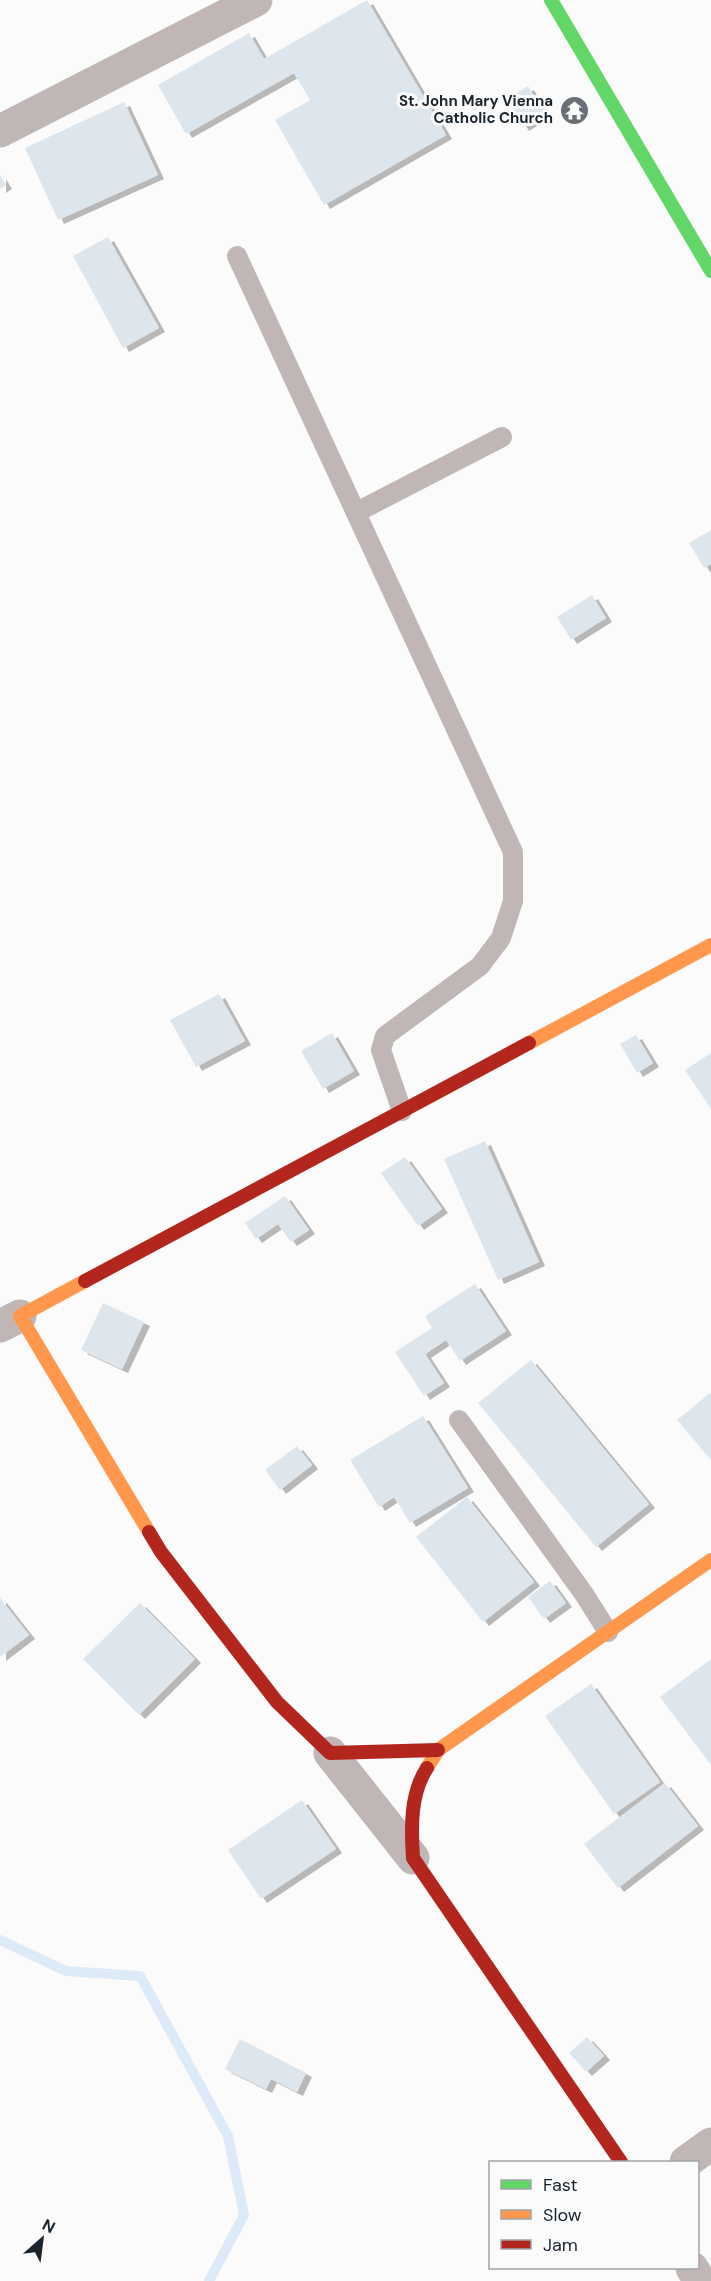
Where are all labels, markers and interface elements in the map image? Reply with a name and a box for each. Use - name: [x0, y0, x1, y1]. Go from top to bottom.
- place label: St. John Mary Vienna Catholic Church: [399, 91, 553, 128]
- temple icon: St. John Mary Vienna Catholic Church: [558, 94, 590, 126]
- legend: [489, 2161, 699, 2269]
- text: Fast: [543, 2173, 578, 2197]
- text: Slow: [543, 2203, 582, 2227]
- north arrow: [12, 2209, 72, 2269]
- text: N: [39, 2214, 59, 2238]
- text: Jam: [543, 2233, 578, 2257]

